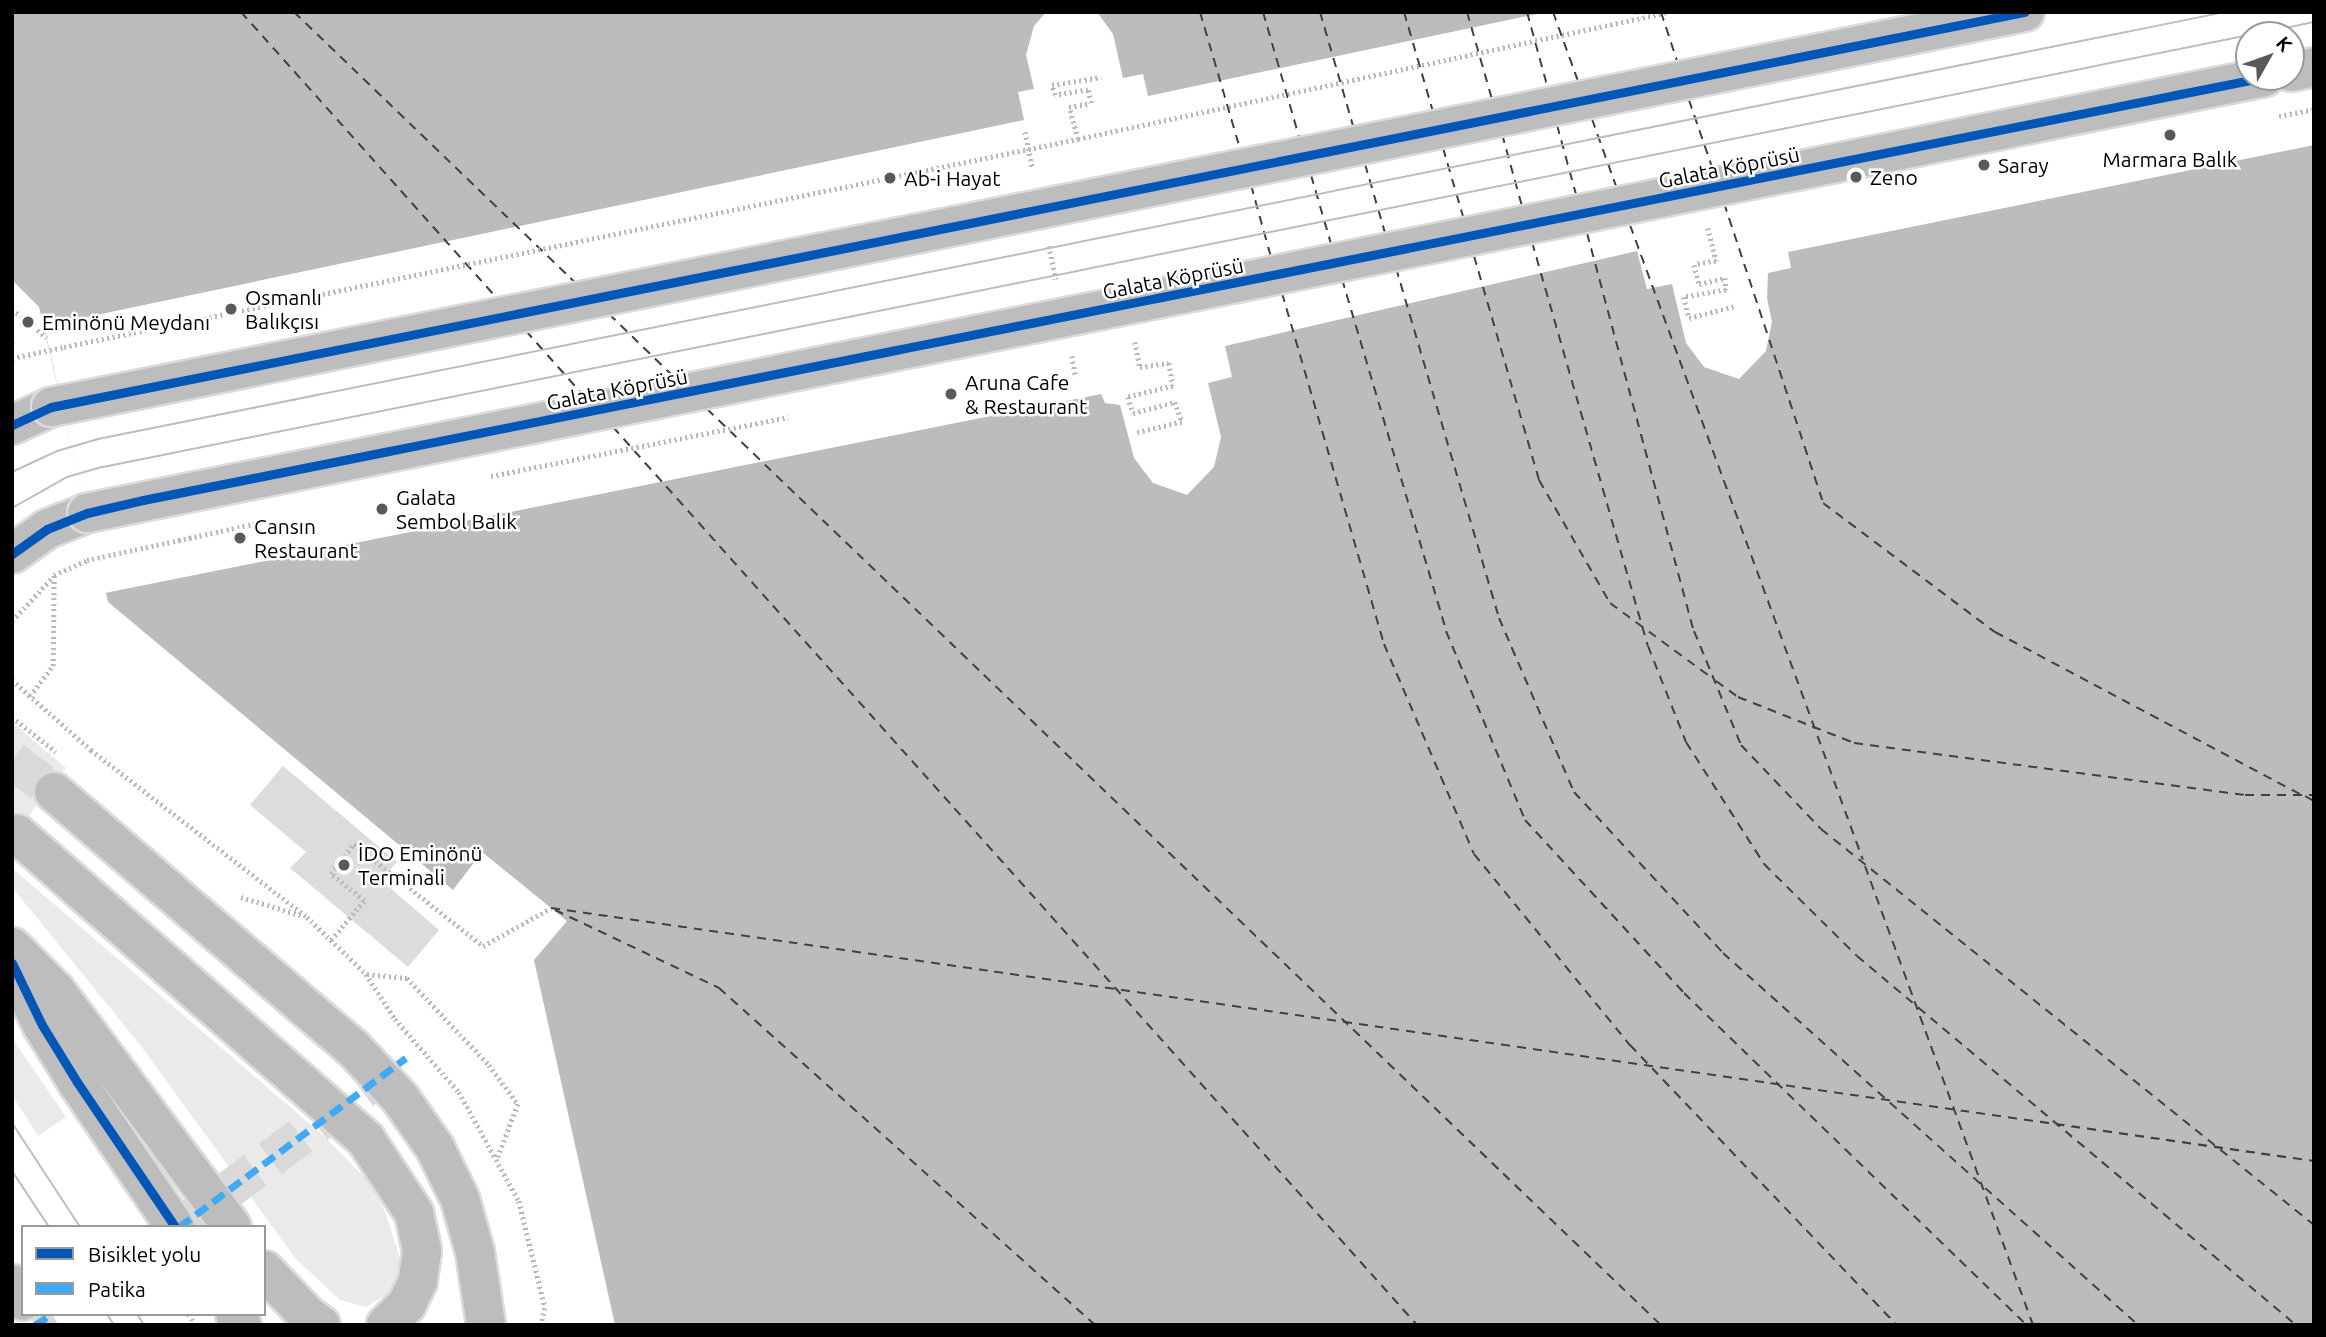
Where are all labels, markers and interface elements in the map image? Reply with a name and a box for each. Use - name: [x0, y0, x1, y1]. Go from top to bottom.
- north arrow: [2235, 21, 2305, 91]
- text: K: [2272, 32, 2297, 56]
- marker: Marmara Balık: [2162, 127, 2178, 143]
- street label: Galata Köprüsü: [1656, 141, 1802, 193]
- place label: Marmara Balık: [2103, 146, 2237, 172]
- place label: Saray: [1998, 152, 2049, 178]
- marker: Saray: [1976, 157, 1992, 173]
- place label: Zeno: [1870, 164, 1918, 190]
- place label: Ab-i Hayat: [904, 165, 1000, 191]
- marker: Zeno: [1848, 169, 1864, 185]
- marker: Ab-i Hayat: [882, 170, 898, 186]
- street label: Galata Köprüsü: [1100, 252, 1246, 304]
- place label: Osmanlı Balıkçısı: [245, 284, 322, 334]
- marker: Osmanlı Balıkçısı: [223, 301, 239, 317]
- place label: Eminönü Meydanı: [42, 309, 210, 335]
- marker: Eminönü Meydanı: [20, 314, 36, 330]
- street label: Galata Köprüsü: [544, 363, 690, 415]
- place label: Aruna Cafe & Restaurant: [965, 369, 1087, 419]
- marker: Aruna Cafe & Restaurant: [943, 386, 959, 402]
- place label: Galata Sembol Balık: [396, 484, 517, 534]
- marker: Galata Sembol Balık: [374, 501, 390, 517]
- place label: Cansın Restaurant: [254, 513, 358, 563]
- marker: Cansın Restaurant: [232, 530, 248, 546]
- place label: İDO Eminönü Terminali: [358, 840, 483, 890]
- marker: İDO Eminönü Terminali: [336, 857, 352, 873]
- legend: [21, 1225, 266, 1316]
- text: Bisiklet yolu: [88, 1242, 201, 1266]
- text: Patika: [88, 1277, 146, 1301]

